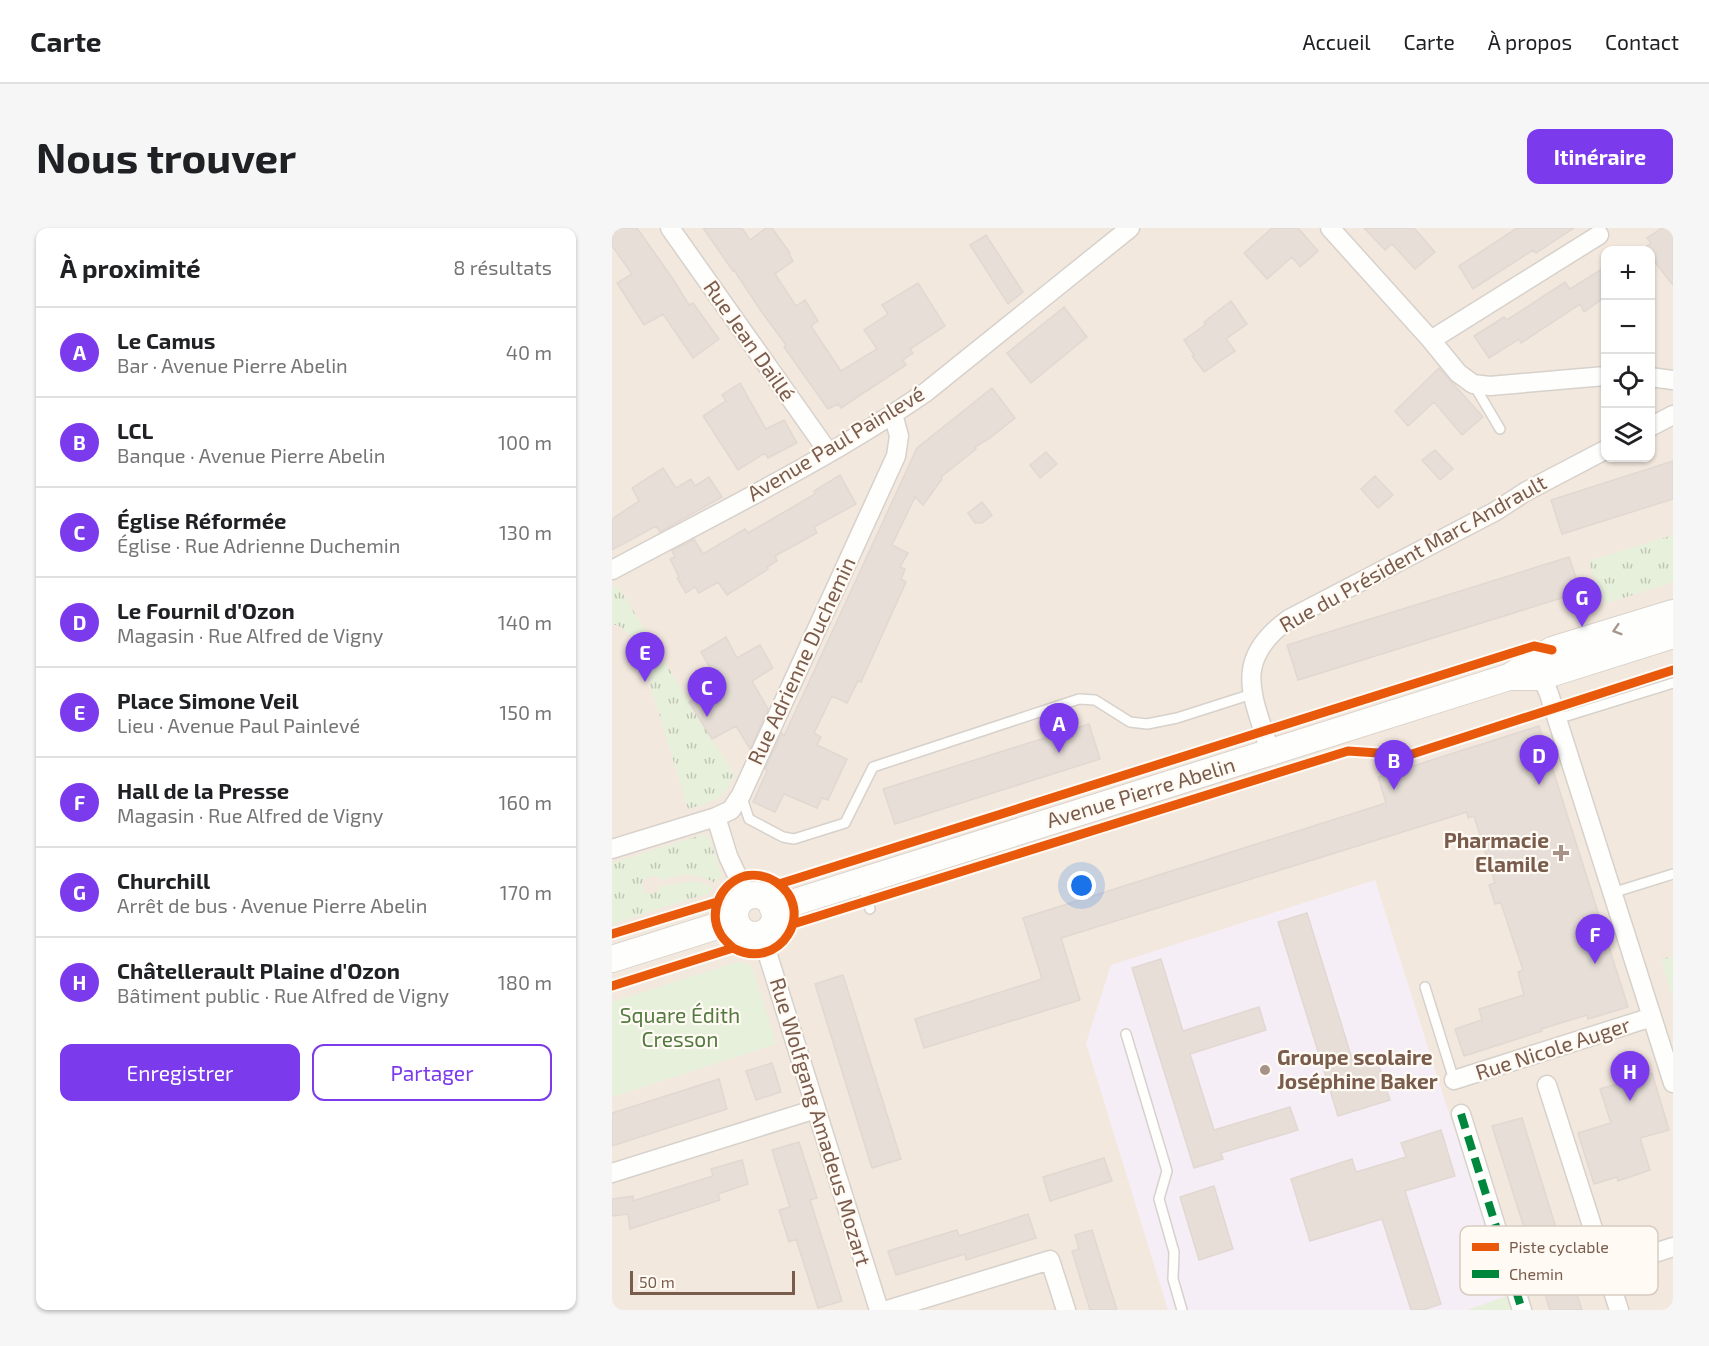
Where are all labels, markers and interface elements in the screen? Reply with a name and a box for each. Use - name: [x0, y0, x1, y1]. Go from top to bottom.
- text: Carte: [30, 24, 102, 58]
- text: Accueil: [1302, 29, 1371, 54]
- text: Carte: [1404, 29, 1455, 54]
- text: À propos: [1488, 29, 1572, 54]
- text: Contact: [1605, 29, 1679, 54]
- button: Itinéraire: [1527, 129, 1673, 184]
- text: Nous trouver: [36, 131, 296, 181]
- map controls: [1601, 246, 1655, 462]
- button: +: [1601, 246, 1655, 300]
- text: À proximité: [60, 252, 201, 283]
- text: 8 résultats: [453, 255, 552, 279]
- street label: Rue Jean Daillé: [699, 275, 801, 405]
- button: −: [1601, 300, 1655, 354]
- text: Le Camus: [117, 327, 216, 353]
- text: A: [73, 340, 86, 364]
- text: 40 m: [506, 340, 552, 364]
- text: Bar · Avenue Pierre Abelin: [117, 353, 348, 377]
- button: locate: [1601, 354, 1655, 408]
- street label: Avenue Paul Painlevé: [742, 380, 928, 506]
- button: layers: [1601, 408, 1655, 462]
- text: LCL: [117, 417, 153, 443]
- text: B: [73, 430, 86, 454]
- text: 100 m: [498, 430, 552, 454]
- text: Banque · Avenue Pierre Abelin: [117, 443, 385, 467]
- street label: Rue du Président Marc Andrault: [1274, 469, 1550, 637]
- text: Église Réformée: [117, 507, 286, 533]
- text: C: [74, 520, 85, 544]
- text: 130 m: [499, 520, 552, 544]
- text: Église · Rue Adrienne Duchemin: [117, 533, 400, 557]
- street label: Rue Adrienne Duchemin: [742, 553, 860, 768]
- pin: G: [1562, 578, 1602, 627]
- text: Le Fournil d'Ozon: [117, 597, 295, 623]
- text: D: [73, 610, 86, 634]
- text: 140 m: [498, 610, 552, 634]
- text: Magasin · Rue Alfred de Vigny: [117, 623, 383, 647]
- one-way arrow: [1612, 623, 1623, 635]
- pin: E: [626, 632, 664, 682]
- pin: C: [688, 668, 727, 717]
- text: Place Simone Veil: [117, 687, 299, 713]
- text: E: [74, 700, 85, 724]
- text: 150 m: [499, 700, 552, 724]
- pin: A: [1040, 704, 1078, 753]
- text: Lieu · Avenue Paul Painlevé: [117, 713, 360, 737]
- pin: D: [1520, 736, 1558, 785]
- pin: B: [1374, 740, 1414, 790]
- street label: Avenue Pierre Abelin: [1043, 751, 1238, 832]
- text: Hall de la Presse: [117, 777, 289, 803]
- text: F: [74, 790, 85, 814]
- text: 160 m: [499, 790, 552, 814]
- text: Magasin · Rue Alfred de Vigny: [117, 803, 383, 827]
- place label: Pharmacie Elamile: [1444, 827, 1549, 876]
- marker: Pharmacie Elamile: [1554, 846, 1568, 860]
- text: Churchill: [117, 867, 210, 893]
- your location: [1067, 871, 1096, 900]
- text: G: [73, 880, 86, 904]
- text: 170 m: [500, 880, 552, 904]
- text: Arrêt de bus · Avenue Pierre Abelin: [117, 893, 427, 917]
- pin: F: [1576, 914, 1614, 964]
- text: Châtellerault Plaine d'Ozon: [117, 957, 400, 983]
- text: H: [73, 970, 86, 994]
- text: 180 m: [498, 970, 552, 994]
- street label: Rue Wolfgang Amadeus Mozart: [766, 974, 877, 1269]
- text: Bâtiment public · Rue Alfred de Vigny: [117, 983, 449, 1007]
- park label: Square Édith Cresson: [620, 1002, 740, 1051]
- street label: Rue Nicole Auger: [1472, 1011, 1634, 1084]
- button: Enregistrer: [60, 1044, 300, 1101]
- button: Partager: [312, 1044, 552, 1101]
- place label: Groupe scolaire Joséphine Baker: [1277, 1044, 1438, 1093]
- pin: H: [1610, 1052, 1650, 1101]
- marker: Groupe scolaire Joséphine Baker: [1258, 1063, 1272, 1077]
- legend: [1460, 1226, 1658, 1295]
- text: Piste cyclable: [1509, 1237, 1609, 1256]
- text: Chemin: [1509, 1264, 1563, 1283]
- scale bar: [630, 1268, 795, 1296]
- text: 50 m: [639, 1272, 675, 1291]

